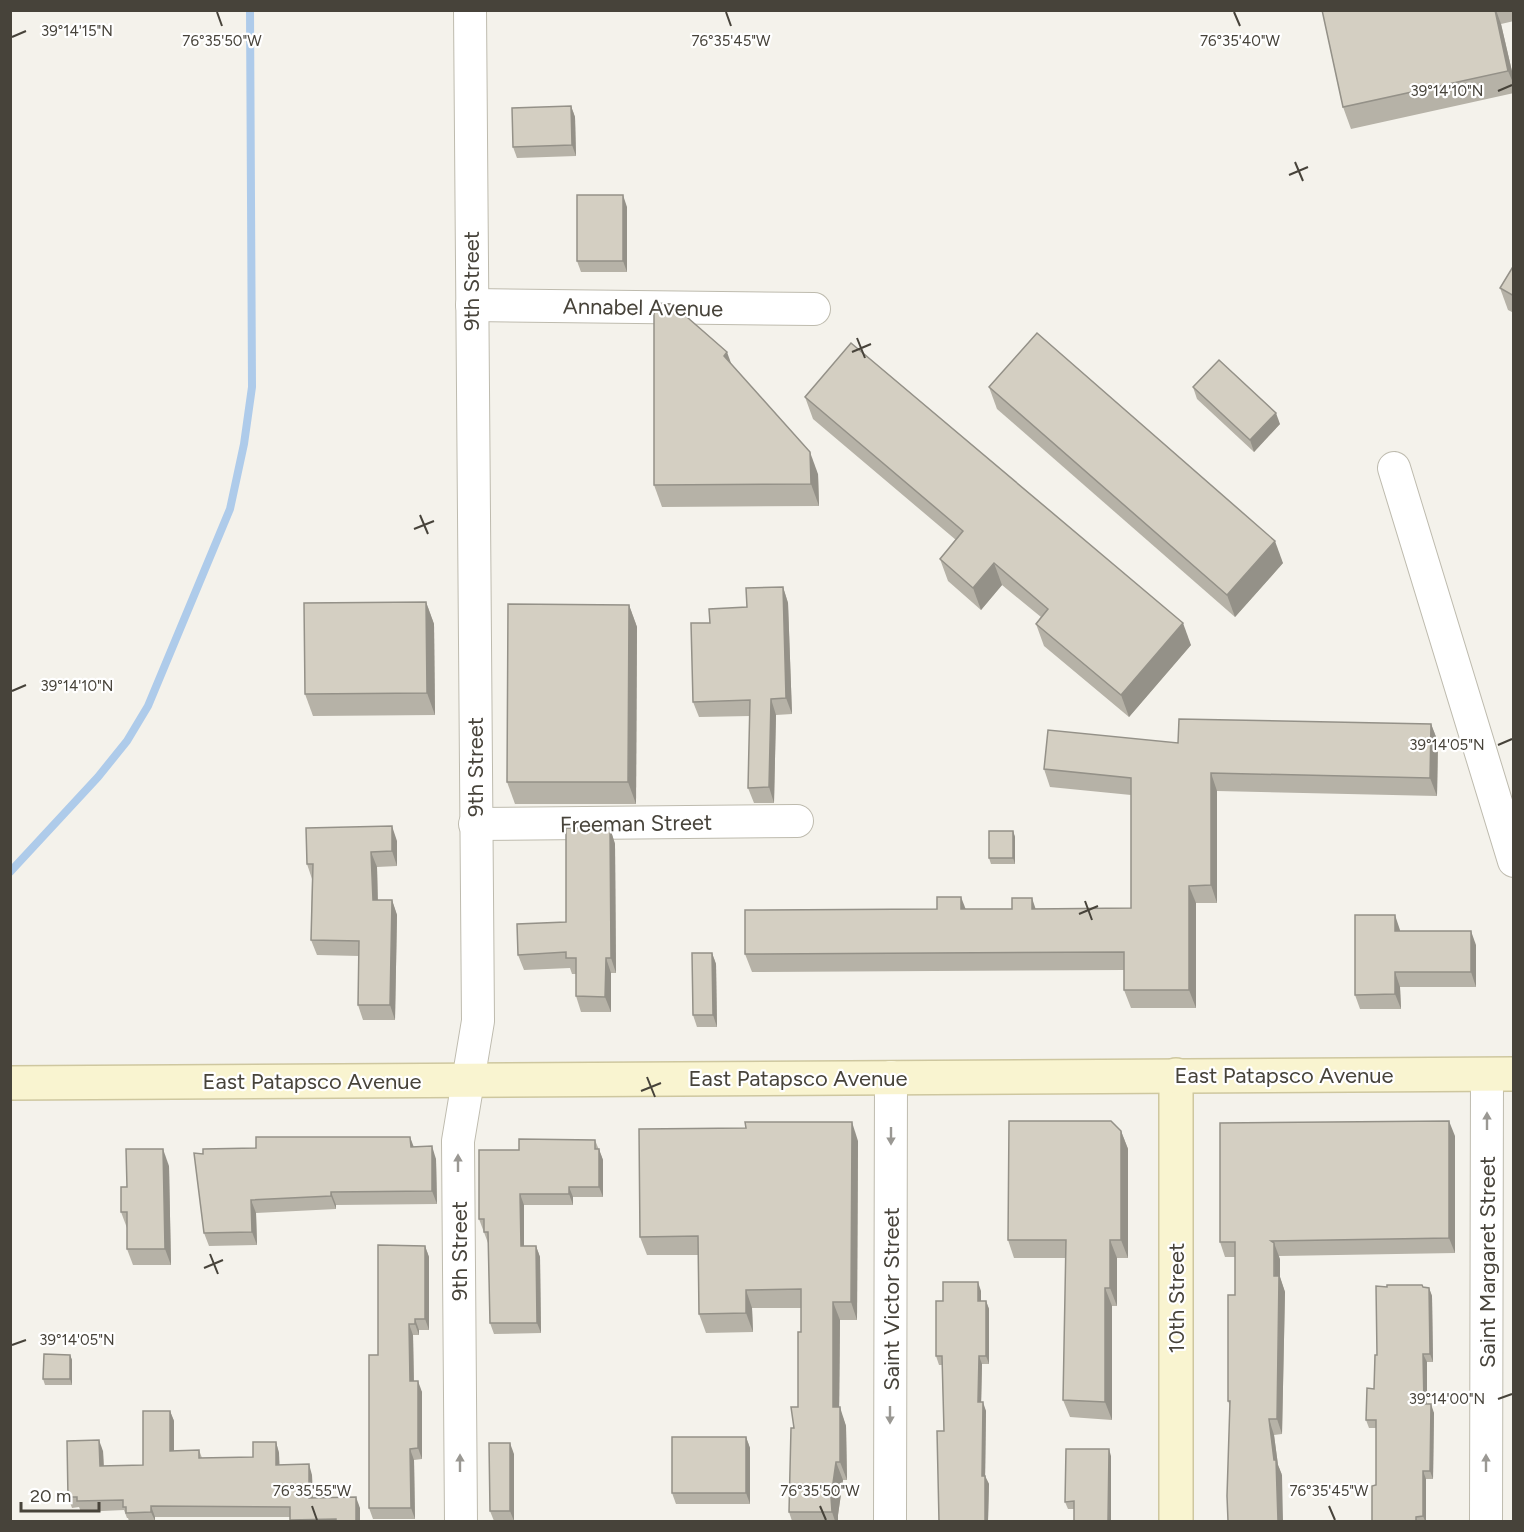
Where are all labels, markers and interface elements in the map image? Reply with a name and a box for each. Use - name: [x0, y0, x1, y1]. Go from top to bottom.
- text: 39°14'15"N: [41, 22, 113, 40]
- text: 76°35'50"W: [182, 32, 262, 50]
- text: 76°35'45"W: [691, 32, 771, 50]
- text: 76°35'40"W: [1200, 32, 1281, 50]
- text: 39°14'10"N: [1411, 82, 1483, 100]
- street label: 9th Street: [458, 231, 485, 331]
- street label: Annabel Avenue: [563, 293, 723, 322]
- text: 39°14'10"N: [41, 677, 113, 695]
- street label: 9th Street: [462, 717, 489, 817]
- text: 39°14'05"N: [1409, 736, 1485, 754]
- street label: Freeman Street: [560, 809, 712, 838]
- street label: East Patapsco Avenue: [1174, 1062, 1394, 1089]
- street label: East Patapsco Avenue: [688, 1065, 908, 1092]
- street label: East Patapsco Avenue: [202, 1068, 422, 1095]
- one-way arrow: [1482, 1112, 1492, 1131]
- one-way arrow: [886, 1126, 896, 1145]
- one-way arrow: [453, 1154, 463, 1173]
- street label: Saint Margaret Street: [1474, 1156, 1501, 1368]
- street label: 9th Street: [446, 1201, 473, 1301]
- street label: Saint Victor Street: [878, 1207, 905, 1391]
- street label: 10th Street: [1163, 1243, 1190, 1353]
- text: 39°14'05"N: [39, 1331, 115, 1349]
- text: 39°14'00"N: [1409, 1390, 1485, 1408]
- one-way arrow: [885, 1405, 895, 1424]
- one-way arrow: [455, 1454, 465, 1473]
- one-way arrow: [1481, 1454, 1491, 1473]
- scale bar: [21, 1475, 99, 1513]
- text: 76°35'55"W: [273, 1482, 352, 1500]
- text: 76°35'50"W: [780, 1482, 860, 1500]
- text: 76°35'45"W: [1289, 1482, 1369, 1500]
- text: 20 m: [30, 1485, 71, 1507]

